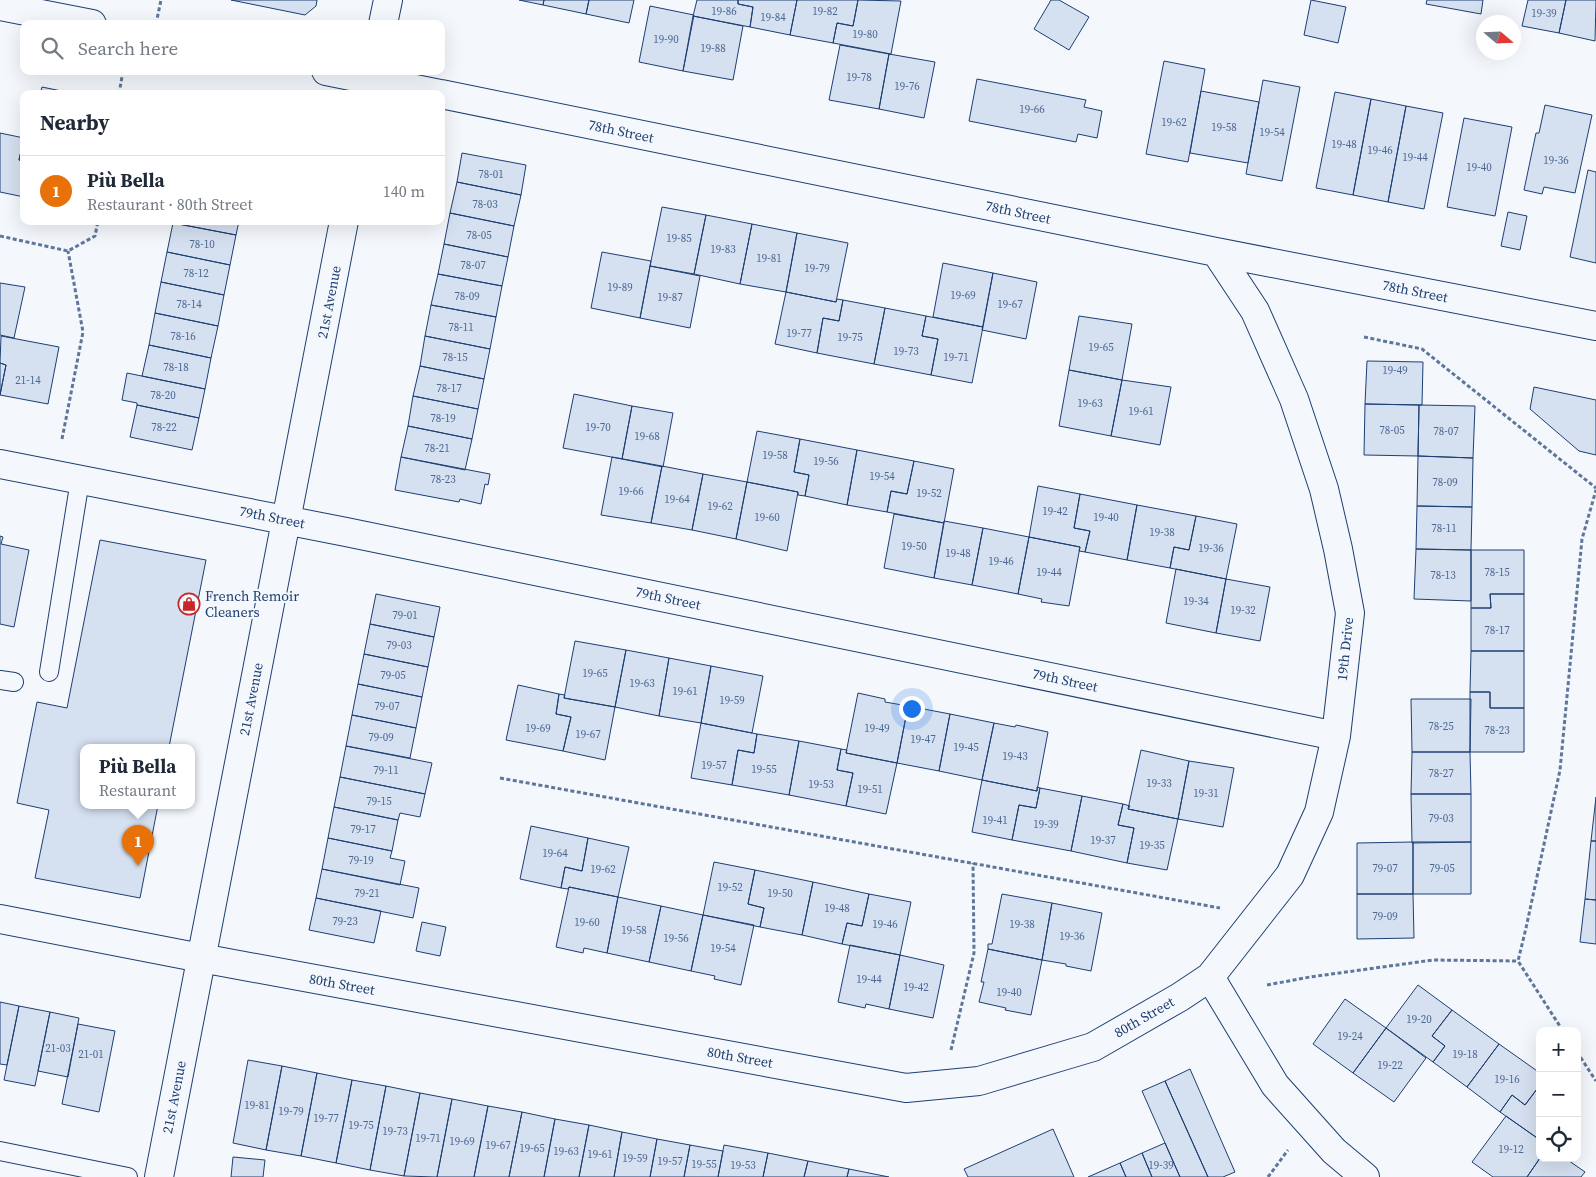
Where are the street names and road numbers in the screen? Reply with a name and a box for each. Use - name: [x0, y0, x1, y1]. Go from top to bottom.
- street label: 78th Street: [586, 114, 656, 148]
- street label: 78th Street: [983, 195, 1053, 229]
- street label: 21st Avenue: [312, 264, 346, 340]
- street label: 78th Street: [1380, 275, 1450, 307]
- street label: 79th Street: [237, 501, 307, 533]
- street label: 79th Street: [633, 581, 703, 615]
- street label: 19th Drive: [1332, 616, 1358, 682]
- street label: 21st Avenue: [234, 661, 268, 737]
- street label: 79th Street: [1030, 663, 1100, 697]
- street label: 80th Street: [308, 968, 377, 1000]
- street label: 80th Street: [1110, 992, 1178, 1042]
- street label: 80th Street: [706, 1041, 775, 1073]
- street label: 21st Avenue: [157, 1059, 191, 1135]

